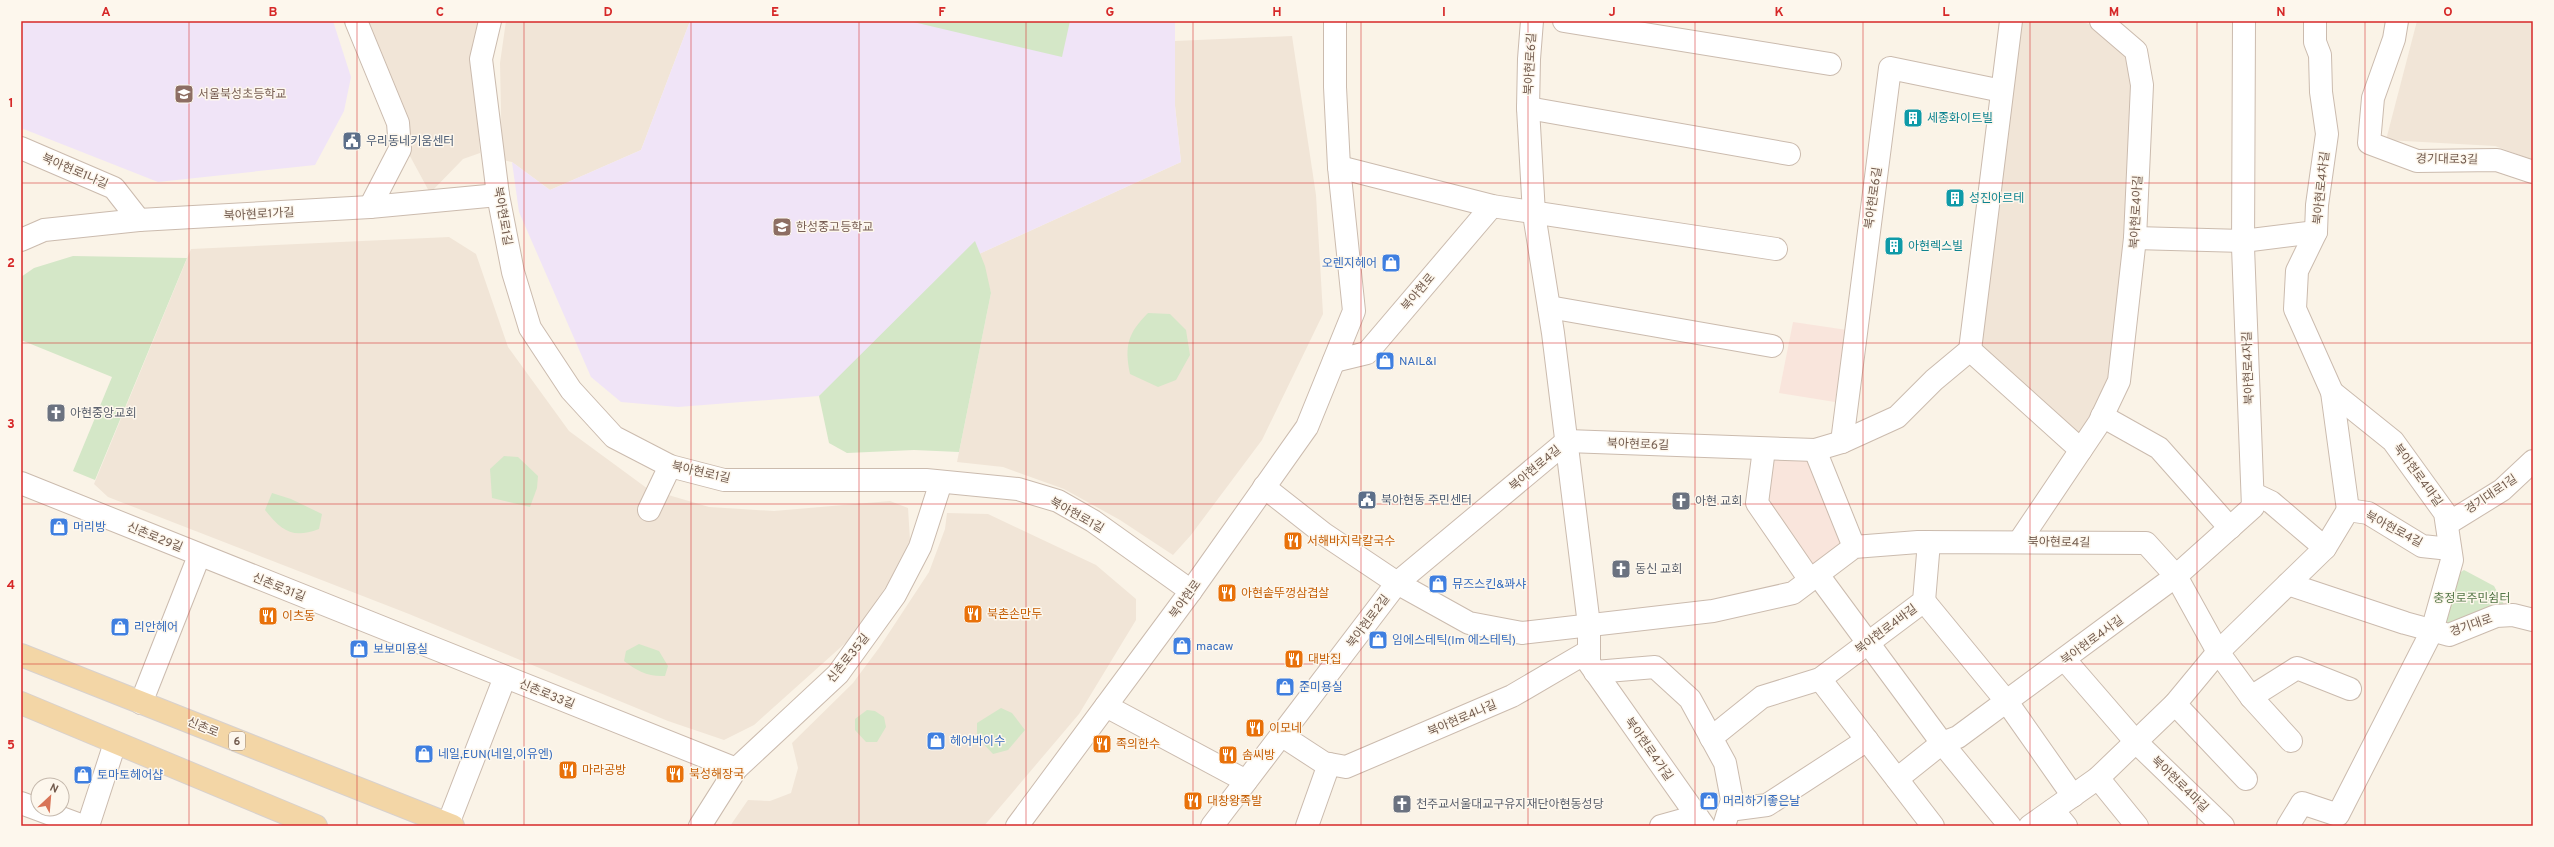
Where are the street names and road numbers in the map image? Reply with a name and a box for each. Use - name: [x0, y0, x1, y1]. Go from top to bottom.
- street label: 북아현로6길: [1521, 32, 1541, 96]
- street label: 북아현로1나길: [39, 151, 110, 193]
- street label: 북아현로4차길: [2310, 151, 2334, 226]
- street label: 경기대로3길: [2416, 151, 2478, 169]
- street label: 북아현로6길: [1862, 166, 1886, 230]
- street label: 북아현로4아길: [2127, 175, 2147, 249]
- street label: 북아현로1길: [489, 185, 515, 247]
- street label: 북아현로1가길: [223, 205, 295, 225]
- street label: 북아현로: [1398, 271, 1439, 315]
- street label: 북아현로4자길: [2240, 331, 2258, 405]
- street label: 북아현로6길: [1607, 436, 1669, 454]
- street label: 북아현로4마길: [2389, 441, 2445, 510]
- street label: 북아현로4길: [1507, 443, 1565, 495]
- street label: 북아현로1길: [670, 458, 732, 487]
- street label: 경기대로1길: [2462, 472, 2521, 518]
- street label: 북아현로1길: [1047, 494, 1106, 537]
- street label: 북아현로4길: [2362, 508, 2425, 552]
- street label: 신촌로29길: [124, 520, 185, 556]
- street label: 북아현로4길: [2028, 534, 2090, 552]
- street label: 신촌로31길: [250, 570, 308, 606]
- street label: 북아현로: [1166, 577, 1205, 622]
- street label: 북아현로2길: [1344, 592, 1394, 651]
- street label: 북아현로4바길: [1852, 601, 1921, 658]
- street label: 경기대로: [2448, 611, 2495, 641]
- street label: 북아현로4사길: [2058, 613, 2127, 669]
- street label: 신촌로35길: [824, 631, 874, 687]
- street label: 신촌로33길: [516, 677, 577, 713]
- street label: 북아현로4나길: [1425, 697, 1499, 741]
- street label: 신촌로: [184, 714, 221, 742]
- street label: 북아현로4가길: [1620, 715, 1676, 784]
- road number: 6: [229, 732, 245, 750]
- street label: 북아현로4마길: [2147, 753, 2211, 816]

